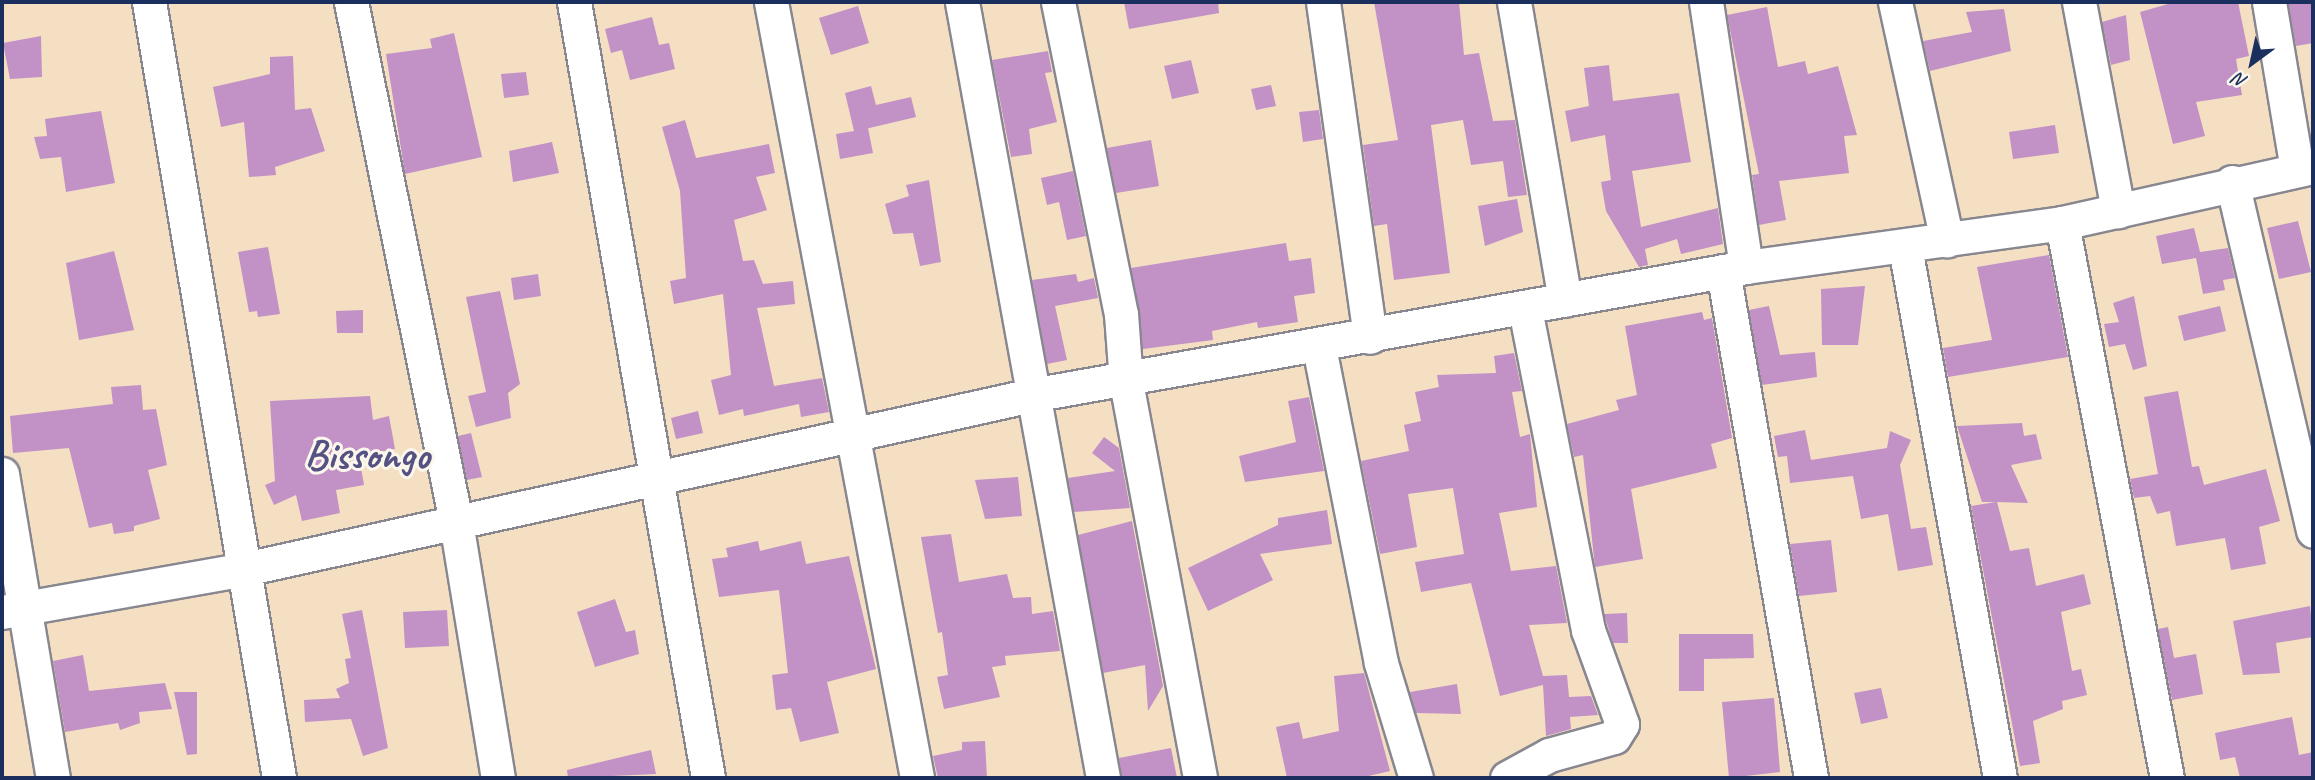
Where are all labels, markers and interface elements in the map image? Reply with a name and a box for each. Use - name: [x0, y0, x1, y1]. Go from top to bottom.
- north arrow: [2217, 28, 2287, 98]
- text: N: [2229, 67, 2252, 94]
- district label: Bissongo: [305, 430, 429, 480]

